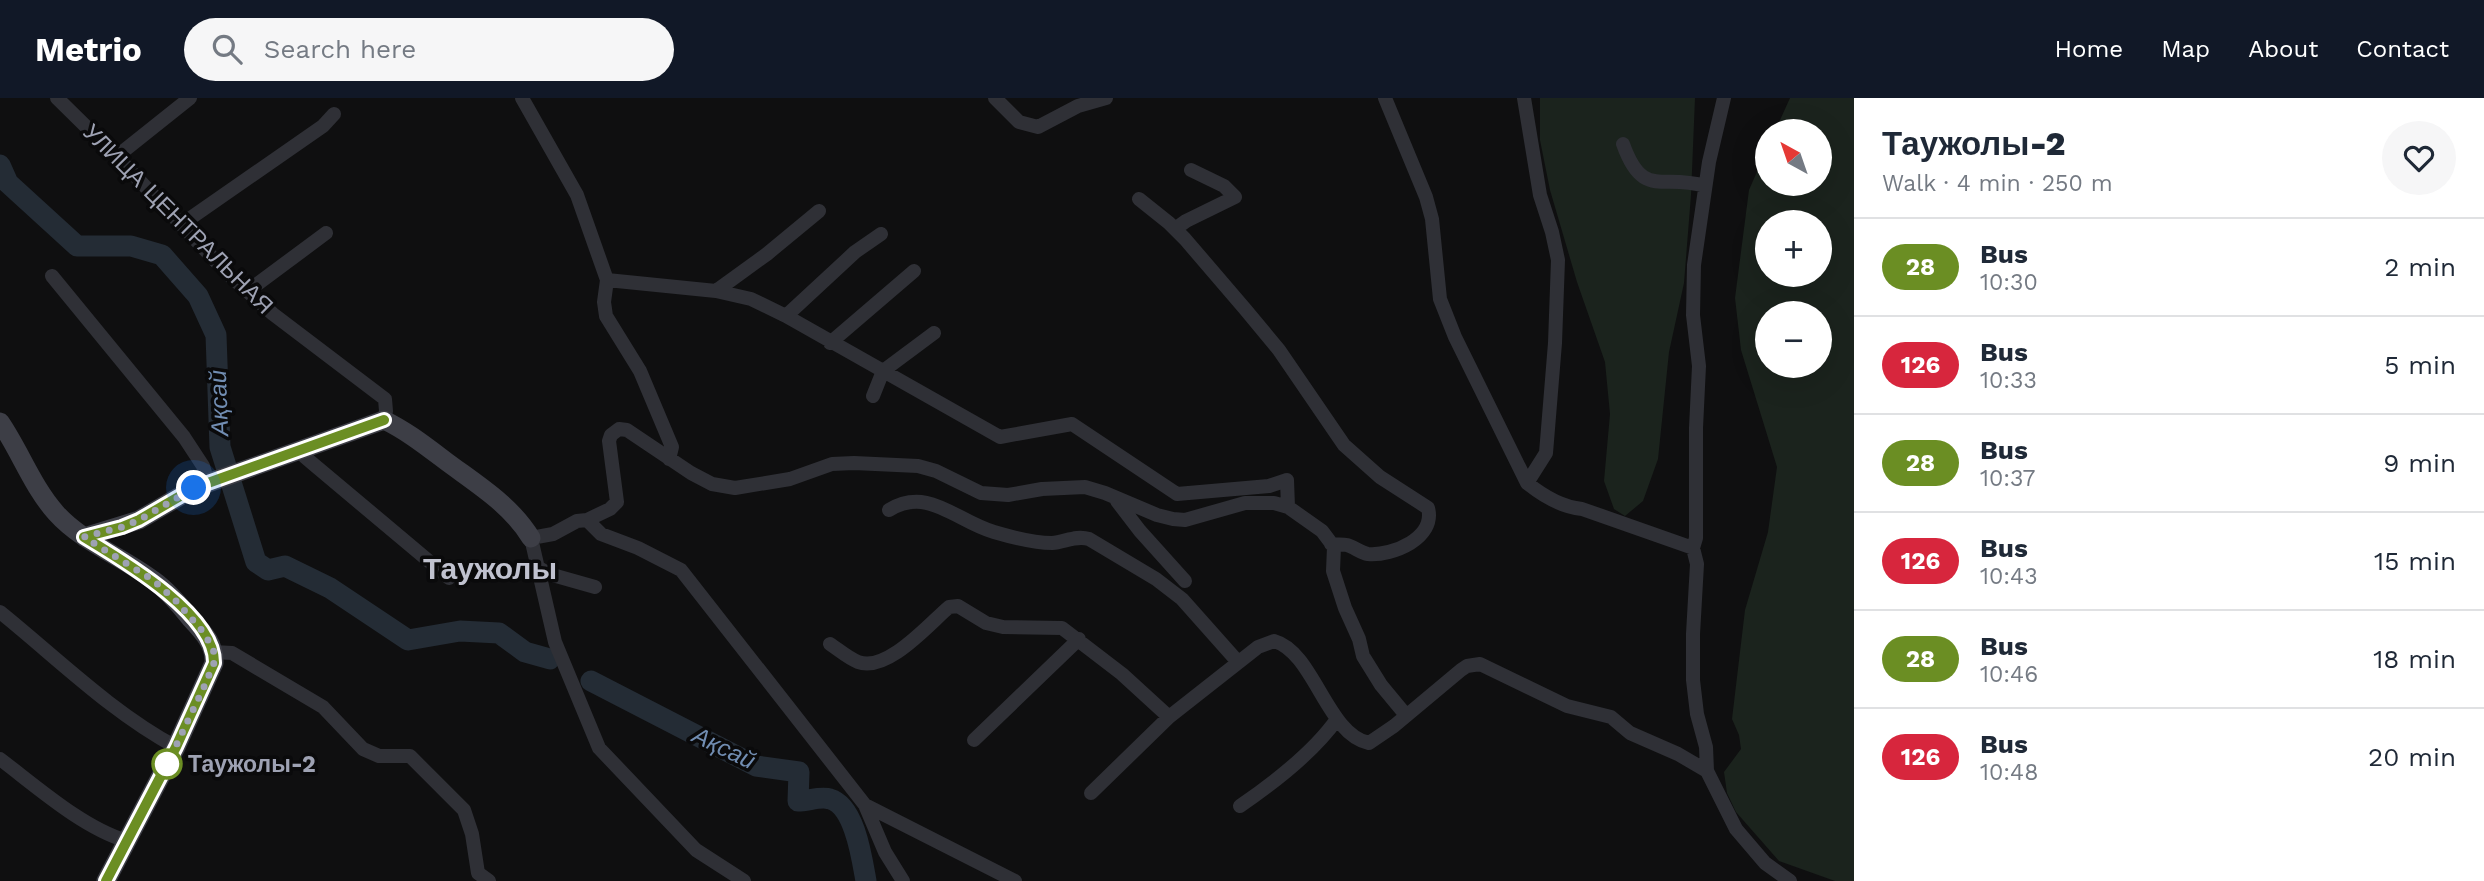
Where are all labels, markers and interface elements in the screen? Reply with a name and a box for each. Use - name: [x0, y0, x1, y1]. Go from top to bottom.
- search box: [184, 18, 674, 81]
- text: Metrio: [35, 30, 142, 69]
- icon: search: [208, 30, 246, 68]
- text: Search here: [264, 34, 416, 64]
- text: Home: [2055, 35, 2123, 63]
- text: Map: [2161, 35, 2210, 63]
- text: About: [2248, 35, 2318, 63]
- text: Contact: [2356, 35, 2449, 63]
- street label: УЛИЦА ЦЕНТРАЛЬНАЯ: [78, 119, 278, 319]
- north arrow: [1755, 119, 1832, 196]
- map controls: [1755, 119, 1832, 378]
- button: heart: [2382, 121, 2456, 195]
- text: Таужолы-2: [1882, 124, 2065, 163]
- text: Walk · 4 min · 250 m: [1882, 170, 2113, 197]
- button: +: [1755, 210, 1832, 287]
- text: Bus: [1980, 239, 2028, 269]
- text: 2 min: [2384, 252, 2456, 282]
- text: 28: [1906, 253, 1935, 281]
- text: 10:30: [1980, 269, 2038, 296]
- button: −: [1755, 301, 1832, 378]
- text: Bus: [1980, 337, 2028, 367]
- text: 5 min: [2384, 350, 2456, 380]
- text: 126: [1901, 351, 1940, 379]
- text: 10:33: [1980, 367, 2037, 394]
- water label: Ақсай: [204, 370, 234, 438]
- text: Bus: [1980, 435, 2028, 465]
- text: 9 min: [2383, 448, 2456, 478]
- text: 28: [1906, 449, 1935, 477]
- text: 10:37: [1980, 465, 2035, 492]
- your location: [176, 470, 211, 505]
- text: Bus: [1980, 533, 2028, 563]
- text: 15 min: [2374, 546, 2456, 576]
- text: 126: [1901, 547, 1940, 575]
- district label: Таужолы: [423, 551, 557, 586]
- text: 10:43: [1980, 563, 2038, 590]
- text: Bus: [1980, 631, 2028, 661]
- text: 18 min: [2373, 644, 2456, 674]
- text: 28: [1906, 645, 1935, 673]
- text: 10:46: [1980, 661, 2038, 688]
- water label: Ақсай: [686, 720, 760, 775]
- text: Bus: [1980, 729, 2028, 759]
- text: 20 min: [2368, 742, 2456, 772]
- text: 126: [1901, 743, 1940, 771]
- marker: Таужолы-2: [152, 749, 182, 779]
- place label: Таужолы-2: [188, 751, 316, 778]
- text: 10:48: [1980, 759, 2038, 786]

